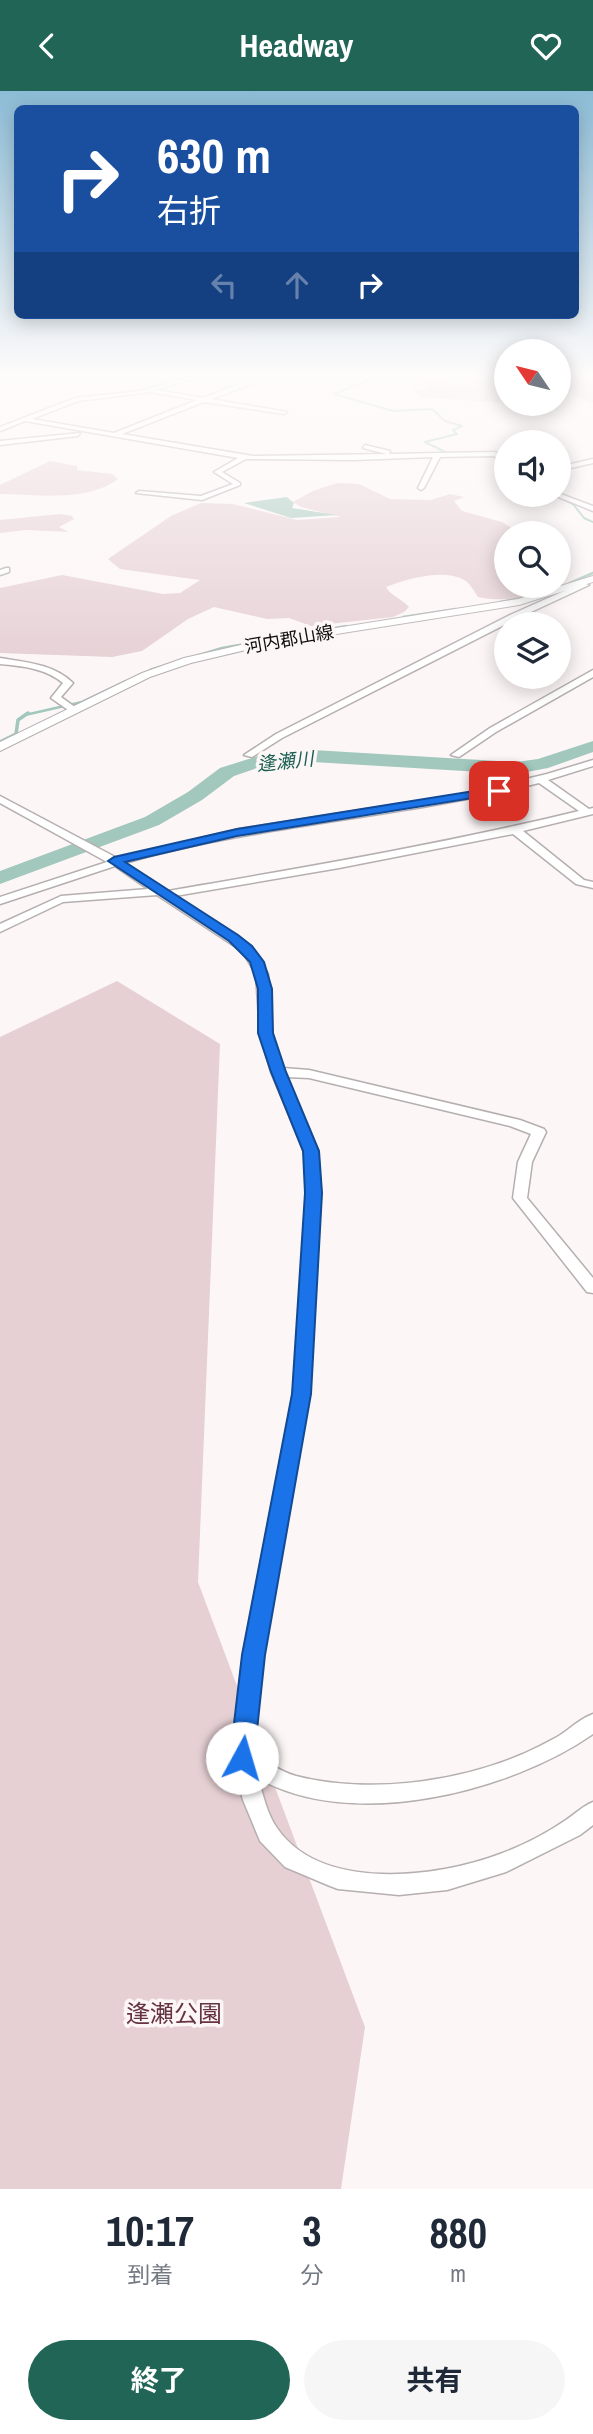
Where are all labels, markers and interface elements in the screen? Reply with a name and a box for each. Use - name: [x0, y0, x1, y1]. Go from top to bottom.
- text: Headway: [240, 24, 353, 67]
- icon: back: [28, 27, 66, 65]
- icon: heart: [527, 27, 565, 65]
- text: 630 m: [157, 122, 271, 188]
- icon: right: [42, 133, 133, 224]
- text: 右折: [157, 189, 221, 232]
- icon: left: [205, 266, 243, 304]
- icon: ahead: [278, 266, 316, 304]
- icon: right: [351, 266, 389, 304]
- north arrow: [494, 339, 570, 417]
- map controls: [494, 339, 571, 689]
- button: sound: [494, 430, 571, 507]
- button: search: [494, 521, 571, 598]
- button: layers: [494, 612, 571, 689]
- street label: 河内郡山線: [243, 619, 335, 659]
- water label: 逢瀬川: [255, 745, 317, 777]
- pin: [469, 761, 529, 821]
- icon: arrive: [480, 772, 518, 810]
- position arrow: [205, 1721, 279, 1795]
- park label: 逢瀬公園: [126, 1997, 222, 2029]
- text: 10:17: [106, 2203, 194, 2259]
- text: 3: [302, 2203, 321, 2259]
- text: 880: [429, 2205, 487, 2261]
- text: m: [450, 2258, 466, 2289]
- text: 到着: [127, 2259, 173, 2290]
- text: 分: [300, 2259, 323, 2290]
- button: 終了: [28, 2340, 290, 2420]
- button: 共有: [304, 2340, 565, 2420]

